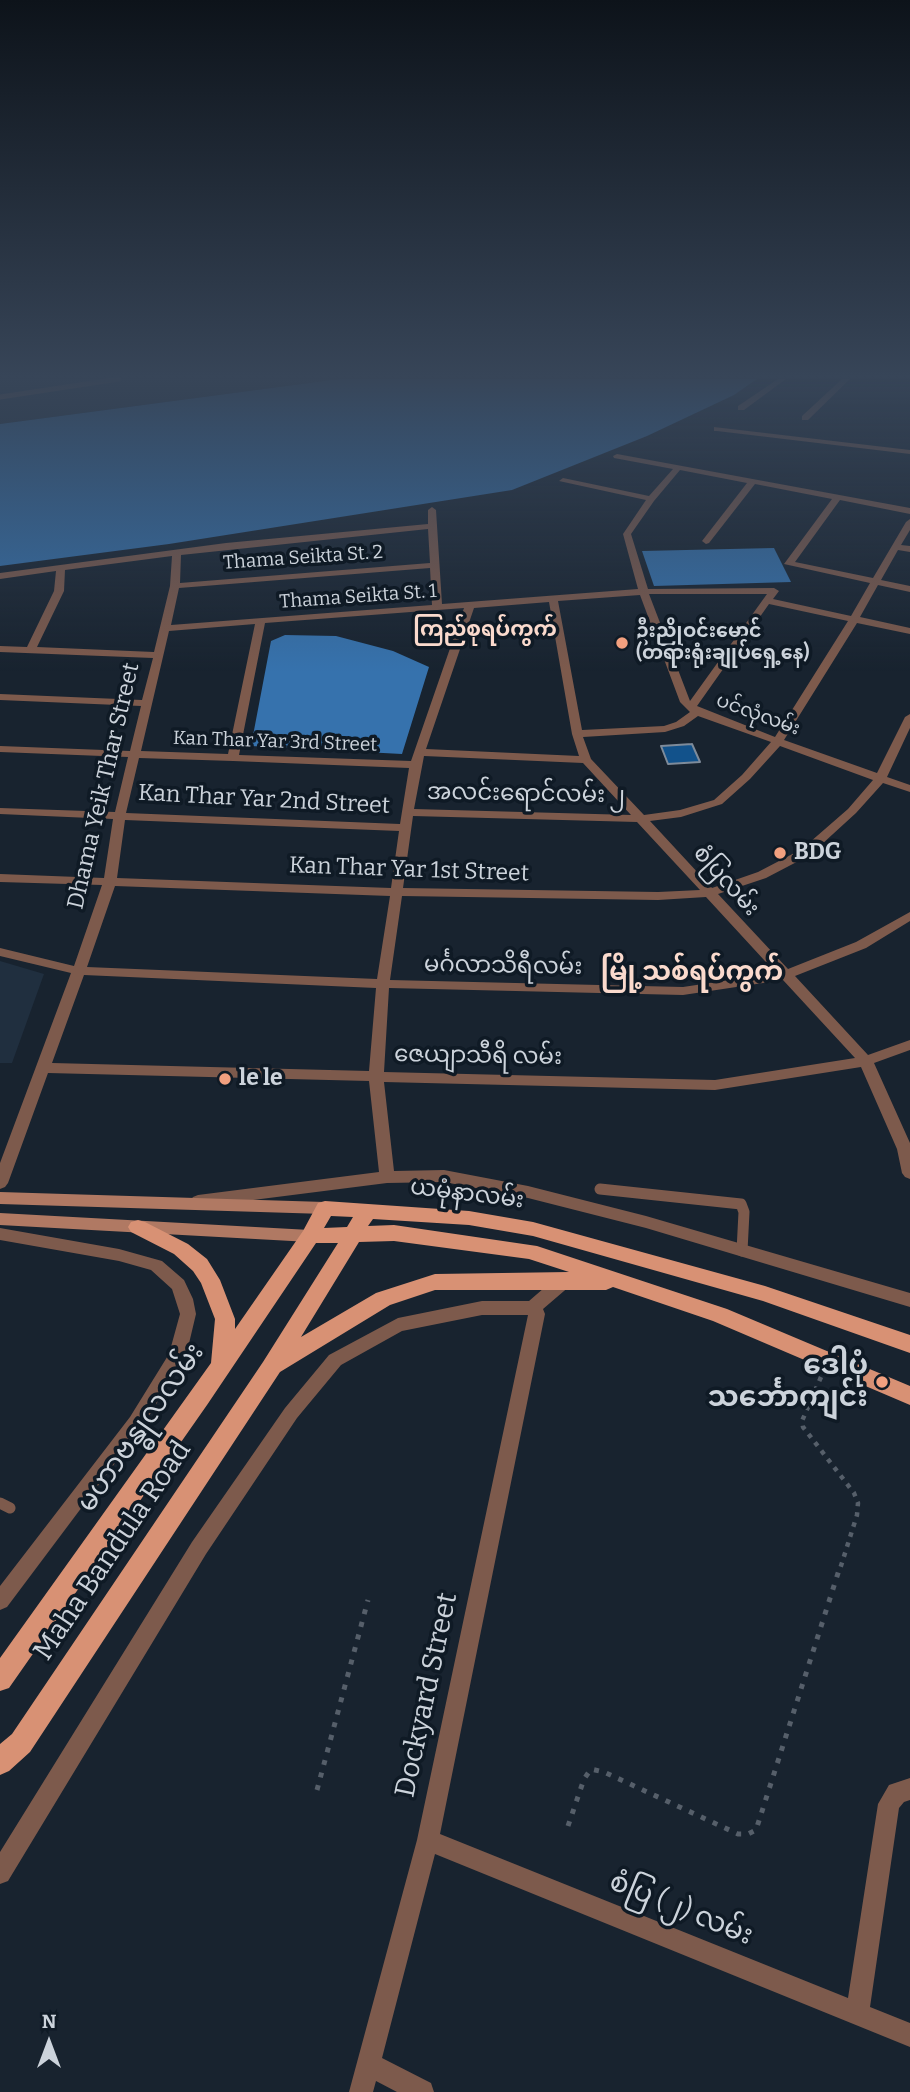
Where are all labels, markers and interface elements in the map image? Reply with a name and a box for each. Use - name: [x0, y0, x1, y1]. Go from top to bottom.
- street label: Thama Seikta St. 2: [222, 541, 384, 575]
- street label: Thama Seikta St. 1: [279, 580, 437, 614]
- district label: ကြည်စုရပ်ကွက်: [413, 617, 557, 643]
- place label: ဦးညိုဝင်းမောင် (တရားရုံးချုပ်ရှေ့နေ): [636, 621, 809, 665]
- marker: ဦးညိုဝင်းမောင် (တရားရုံးချုပ်ရှေ့နေ): [614, 635, 630, 651]
- street label: Dhama Yeik Thar Street: [62, 660, 146, 912]
- street label: ပင်လုံလမ်း: [713, 689, 803, 741]
- street label: Kan Thar Yar 3rd Street: [172, 727, 378, 757]
- street label: အလင်းရောင်လမ်း ၂: [427, 778, 625, 810]
- street label: Kan Thar Yar 2nd Street: [137, 780, 391, 820]
- place label: BDG: [794, 839, 841, 867]
- street label: စံပြလမ်း: [687, 840, 765, 922]
- marker: BDG: [772, 845, 788, 861]
- street label: Kan Thar Yar 1st Street: [289, 852, 529, 888]
- street label: မင်္ဂလာသိရီလမ်း: [424, 951, 582, 981]
- district label: မြို့သစ်ရပ်ကွက်: [601, 957, 783, 989]
- street label: ဇေယျာသီရိ လမ်း: [394, 1041, 562, 1071]
- place label: le le: [239, 1065, 283, 1093]
- marker: le le: [217, 1071, 233, 1087]
- street label: ယမုံနာလမ်း: [409, 1173, 525, 1215]
- street label: မဟာဗန္ဓုလလမ်း: [70, 1337, 212, 1519]
- place label: ဒေါပုံ သင်္ဘောကျင်း: [708, 1349, 868, 1415]
- marker: ဒေါပုံ သင်္ဘောကျင်း: [874, 1374, 890, 1390]
- street label: Maha Bandula Road: [27, 1435, 199, 1667]
- street label: Dockyard Street: [389, 1590, 465, 1800]
- street label: စံပြ (၂) လမ်း: [604, 1865, 758, 1953]
- north arrow: [14, 2008, 84, 2078]
- text: N: [42, 2010, 56, 2033]

